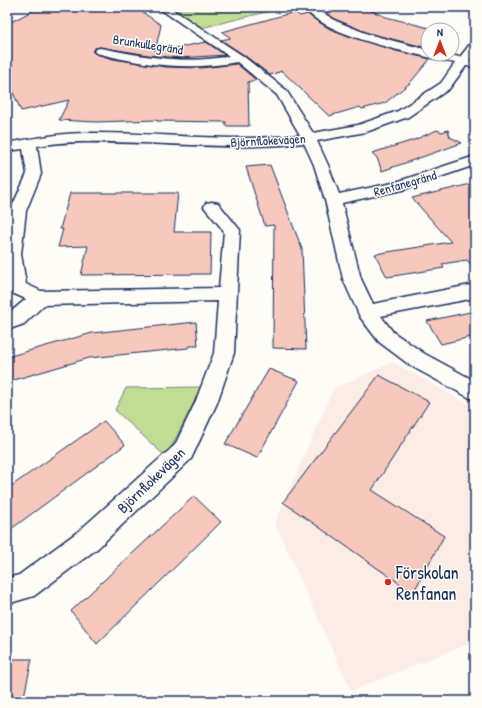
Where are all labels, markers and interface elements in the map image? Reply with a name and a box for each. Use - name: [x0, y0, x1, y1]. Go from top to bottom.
- north arrow: [420, 22, 460, 62]
- text: N: [437, 25, 443, 39]
- street label: Brunkullegränd: [112, 30, 184, 58]
- street label: Björnflokevägen: [230, 129, 306, 151]
- street label: Renfanegränd: [371, 165, 439, 201]
- street label: Björnflokevägen: [112, 442, 190, 518]
- place label: Förskolan Renfanan: [395, 560, 459, 606]
- marker: Förskolan Renfanan: [383, 577, 393, 587]

